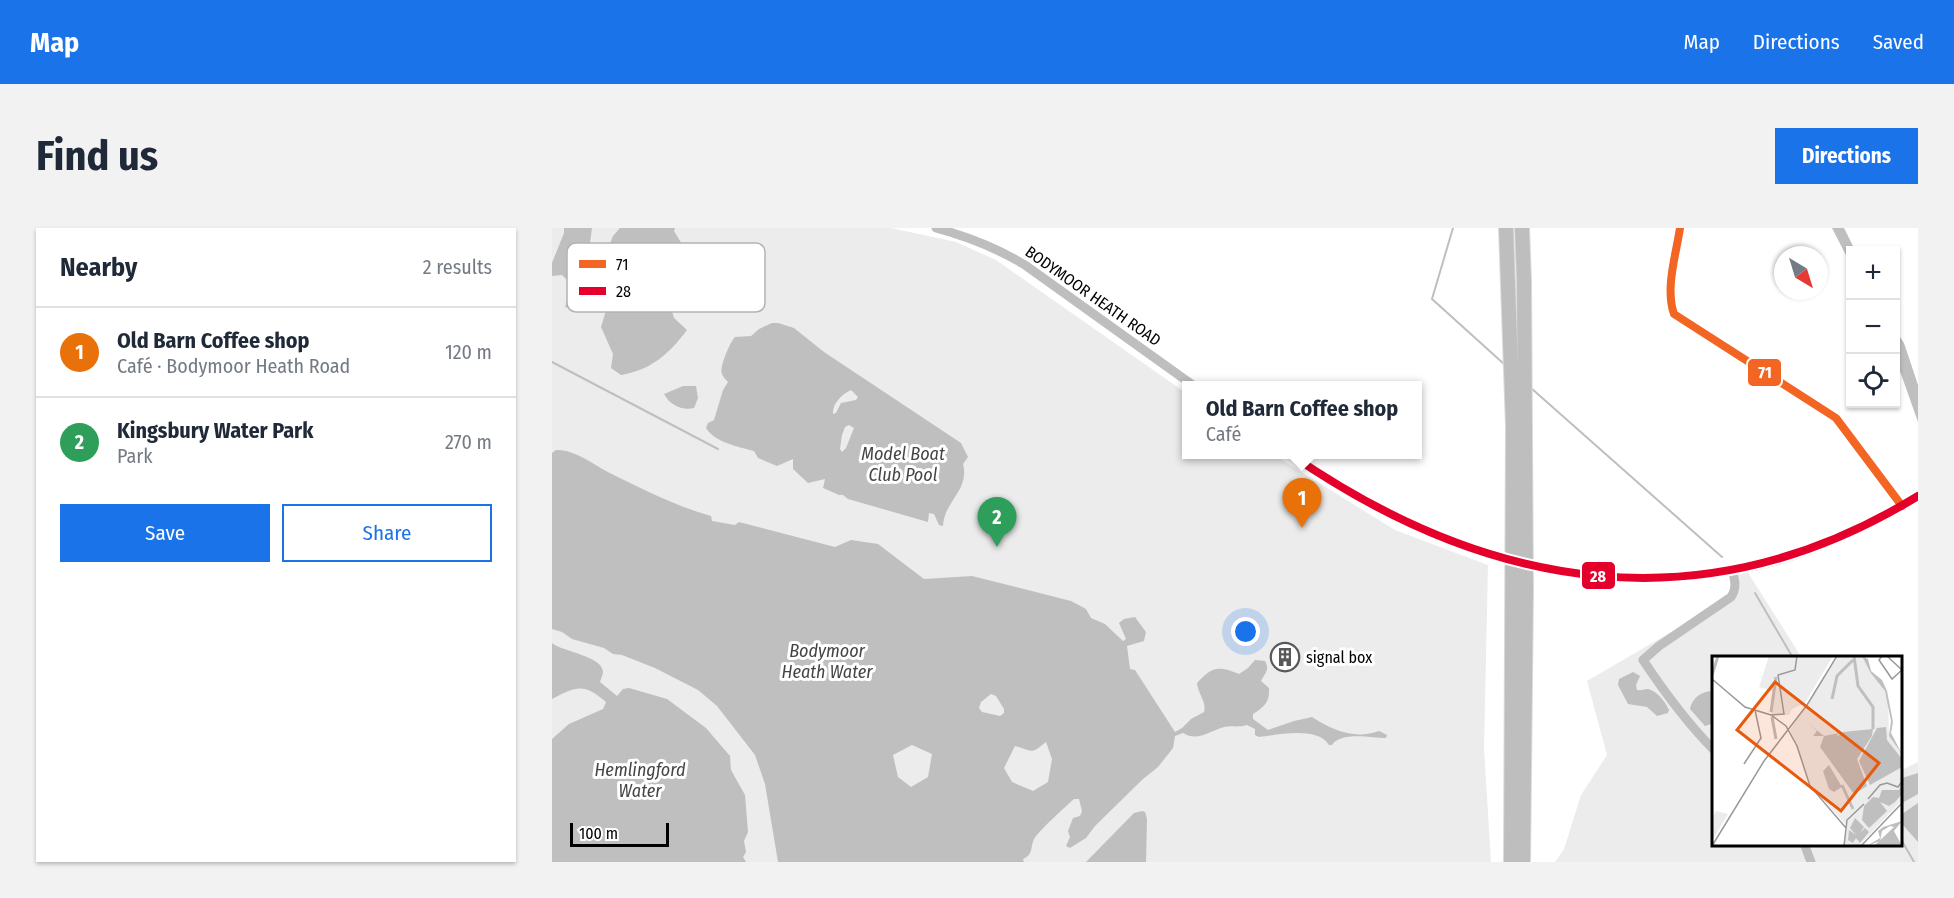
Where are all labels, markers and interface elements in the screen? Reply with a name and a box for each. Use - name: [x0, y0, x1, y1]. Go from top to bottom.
- text: Map: [30, 26, 79, 59]
- text: Map: [1683, 29, 1720, 55]
- text: Directions: [1753, 29, 1840, 55]
- text: Saved: [1873, 29, 1924, 55]
- button: Directions: [1775, 128, 1918, 184]
- text: Find us: [36, 131, 158, 181]
- street label: BODYMOOR HEATH ROAD: [1022, 242, 1164, 350]
- legend: [567, 243, 765, 312]
- north arrow: [1774, 246, 1828, 300]
- map controls: [1846, 246, 1900, 408]
- button: +: [1846, 246, 1900, 300]
- text: Nearby: [60, 252, 137, 283]
- text: 2 results: [423, 255, 492, 279]
- text: 71: [616, 255, 629, 274]
- text: 28: [616, 282, 631, 301]
- button: −: [1846, 300, 1900, 354]
- text: Old Barn Coffee shop: [117, 327, 310, 354]
- text: 1: [75, 340, 84, 364]
- text: 120 m: [445, 340, 492, 364]
- text: Café · Bodymoor Heath Road: [117, 354, 350, 378]
- button: locate: [1846, 354, 1900, 408]
- line badge: 71: [1747, 358, 1782, 387]
- text: 71: [1758, 363, 1772, 382]
- popup: [1182, 381, 1422, 459]
- text: Old Barn Coffee shop: [1206, 395, 1398, 422]
- text: Kingsbury Water Park: [117, 417, 313, 444]
- text: Café: [1206, 422, 1241, 446]
- text: 2: [75, 430, 84, 454]
- text: 270 m: [445, 430, 492, 454]
- water label: Model Boat Club Pool: [861, 443, 945, 486]
- text: Park: [117, 444, 153, 468]
- pin: 1: [1282, 478, 1322, 528]
- pin: 2: [978, 498, 1016, 547]
- button: Save: [60, 504, 270, 562]
- button: Share: [282, 504, 492, 562]
- line badge: 28: [1581, 561, 1616, 590]
- text: 28: [1589, 567, 1606, 586]
- your location: [1231, 617, 1260, 646]
- water label: Bodymoor Heath Water: [782, 640, 873, 683]
- building icon: signal box: [1269, 641, 1301, 673]
- place label: signal box: [1306, 648, 1372, 667]
- inset map: [1712, 656, 1903, 847]
- water label: Hemlingford Water: [594, 759, 686, 802]
- scale bar: [570, 820, 669, 848]
- text: 100 m: [579, 824, 618, 843]

